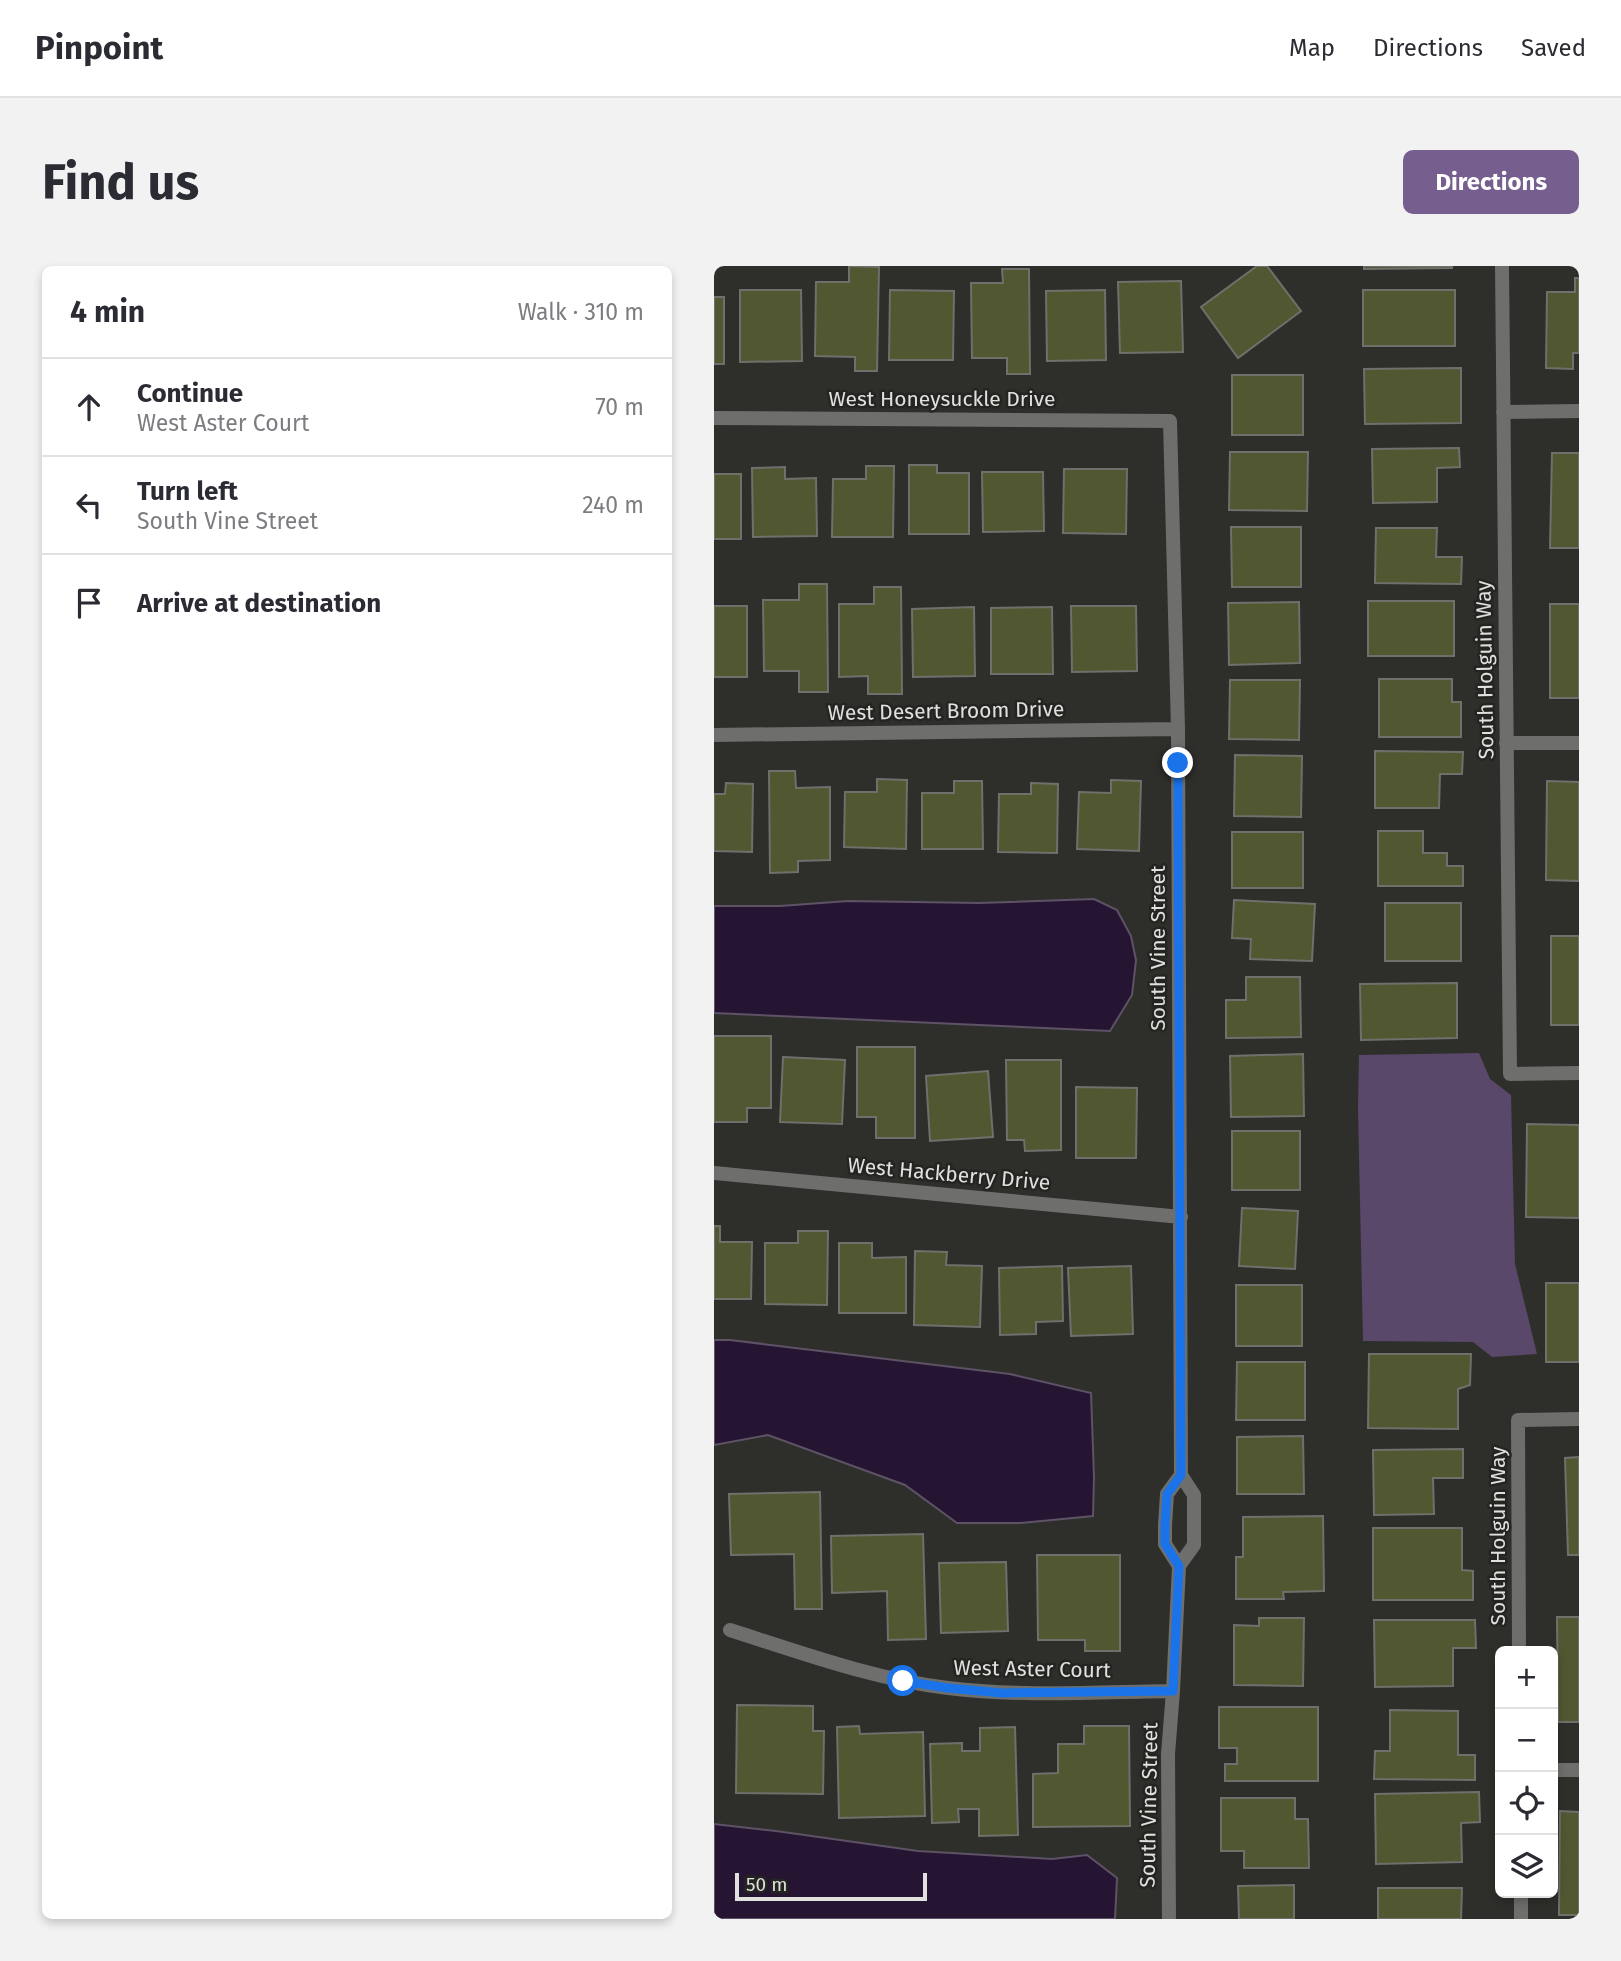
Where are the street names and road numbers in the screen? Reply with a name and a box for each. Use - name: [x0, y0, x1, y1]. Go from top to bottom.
- street label: West Honeysuckle Drive: [828, 386, 1056, 412]
- street label: South Holguin Way: [1470, 580, 1500, 760]
- street label: West Desert Broom Drive: [827, 696, 1065, 726]
- street label: South Vine Street: [1145, 865, 1171, 1031]
- street label: West Hackberry Drive: [847, 1152, 1051, 1196]
- street label: South Holguin Way: [1485, 1446, 1511, 1625]
- street label: West Aster Court: [953, 1655, 1111, 1683]
- street label: South Vine Street: [1135, 1722, 1163, 1888]

